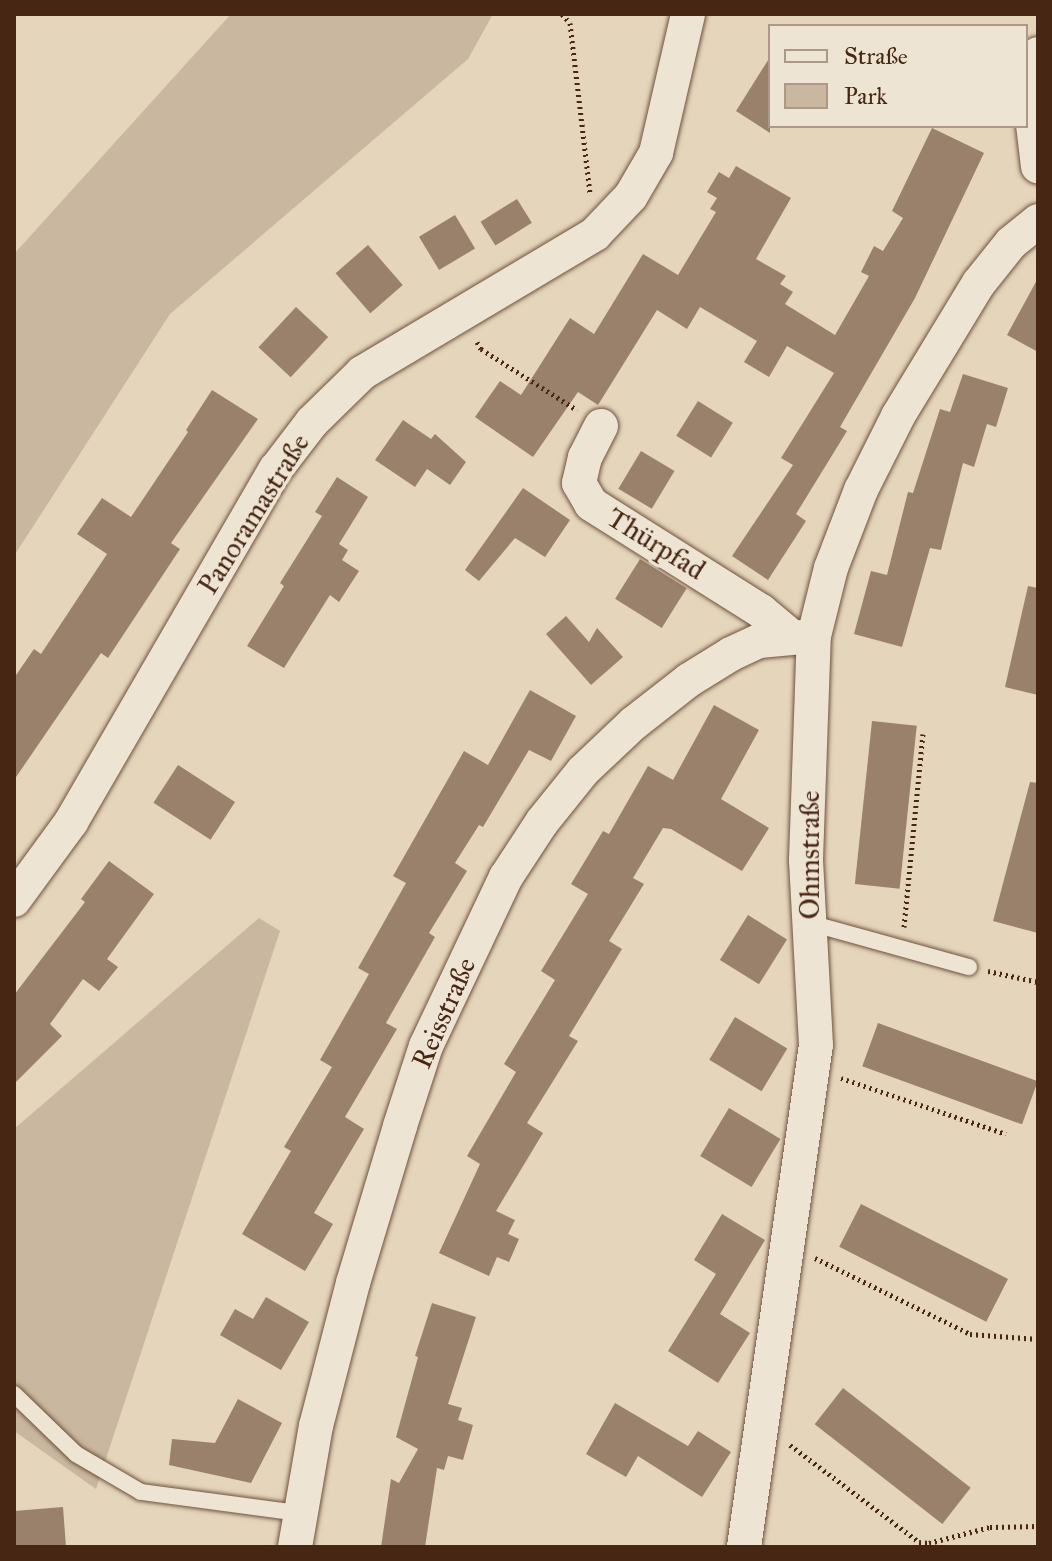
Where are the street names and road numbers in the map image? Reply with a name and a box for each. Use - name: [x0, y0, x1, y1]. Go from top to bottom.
- street label: Panoramastraße: [191, 427, 317, 601]
- street label: Thürpfad: [601, 501, 711, 587]
- street label: Ohmstraße: [793, 791, 827, 919]
- street label: Reisstraße: [405, 952, 483, 1074]

